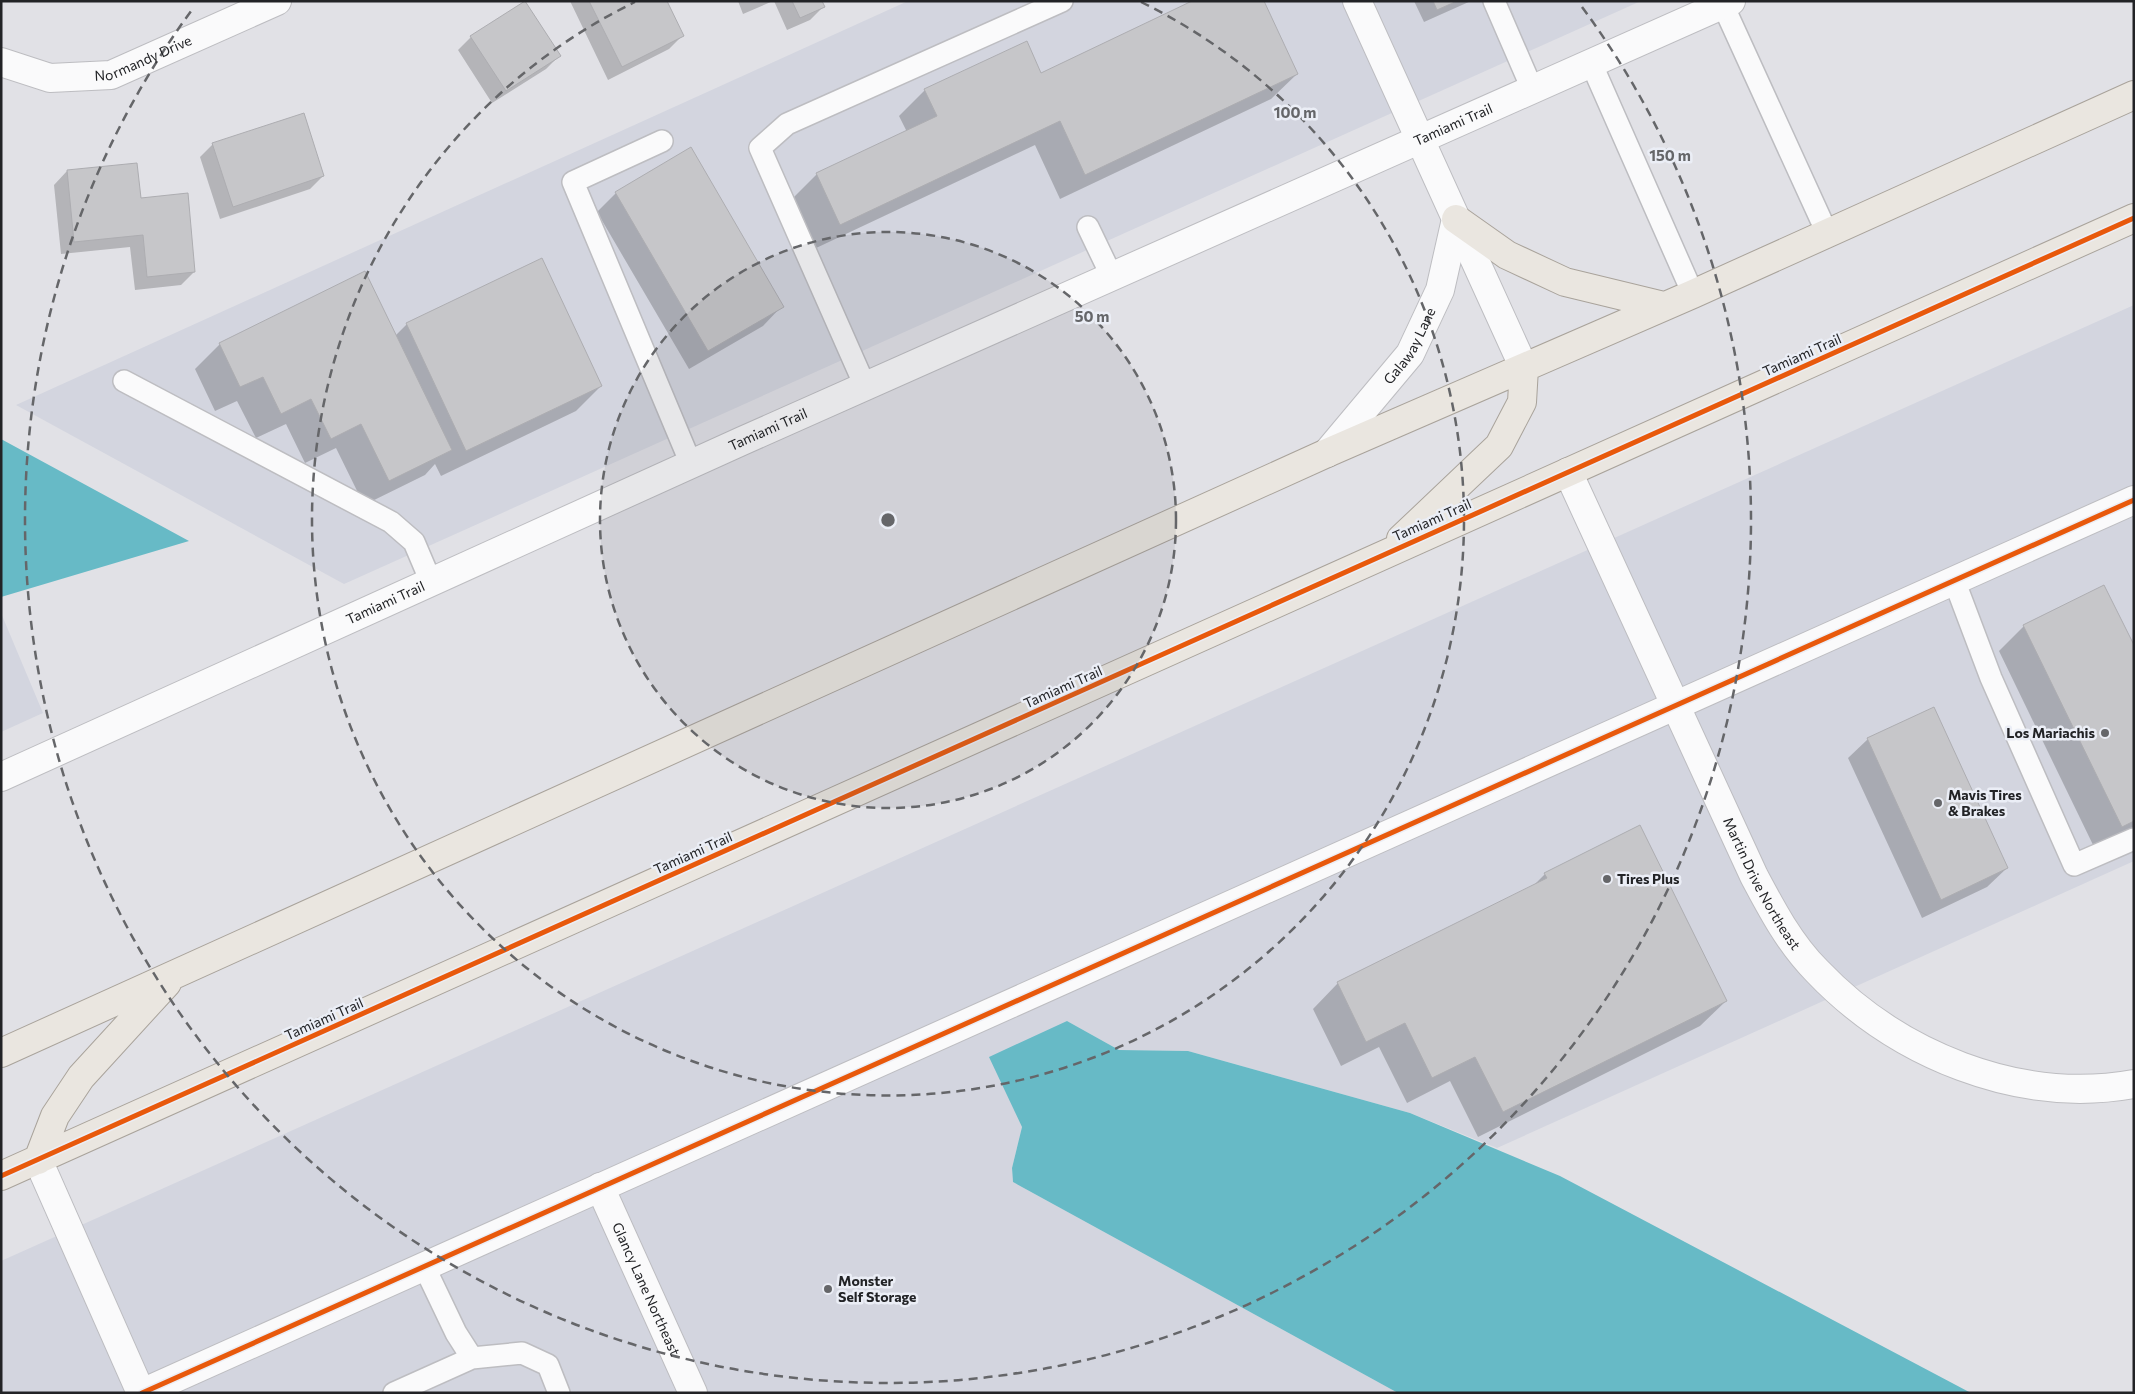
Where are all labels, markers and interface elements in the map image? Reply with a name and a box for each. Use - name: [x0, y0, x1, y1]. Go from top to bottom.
- street label: Normandy Drive: [94, 31, 194, 84]
- street label: Tamiami Trail: [1411, 99, 1495, 149]
- text: 100 m: [1274, 103, 1316, 121]
- text: 150 m: [1649, 146, 1691, 164]
- street label: Galaway Lane: [1379, 304, 1439, 387]
- text: 50 m: [1075, 307, 1109, 325]
- street label: Tamiami Trail: [1760, 330, 1844, 379]
- street label: Tamiami Trail: [726, 404, 810, 454]
- street label: Tamiami Trail: [1390, 495, 1474, 544]
- centre of rings: [879, 511, 897, 529]
- street label: Tamiami Trail: [343, 577, 427, 627]
- street label: Tamiami Trail: [1021, 662, 1105, 711]
- place label: Los Mariachis: [2006, 724, 2095, 741]
- marker: Los Mariachis: [2099, 727, 2111, 739]
- place label: Mavis Tires & Brakes: [1948, 786, 2022, 819]
- marker: Mavis Tires & Brakes: [1932, 797, 1944, 809]
- street label: Martin Drive Northeast: [1720, 814, 1805, 953]
- street label: Tamiami Trail: [651, 828, 735, 877]
- place label: Tires Plus: [1617, 870, 1680, 887]
- marker: Tires Plus: [1601, 873, 1613, 885]
- street label: Tamiami Trail: [282, 994, 366, 1043]
- street label: Glancy Lane Northeast: [609, 1219, 684, 1359]
- place label: Monster Self Storage: [838, 1272, 916, 1305]
- marker: Monster Self Storage: [822, 1283, 834, 1295]

